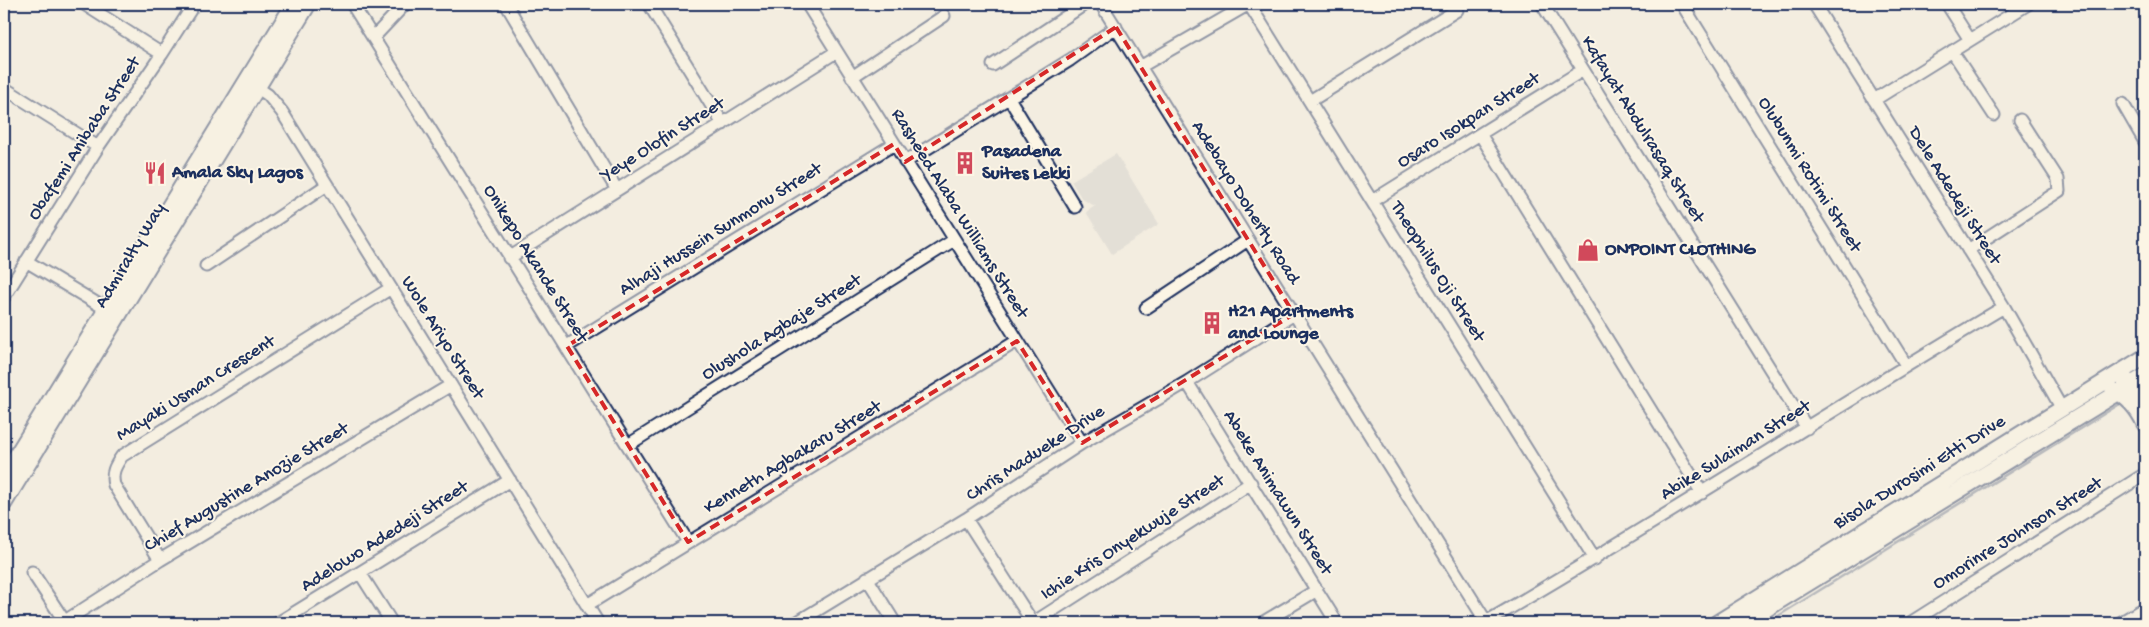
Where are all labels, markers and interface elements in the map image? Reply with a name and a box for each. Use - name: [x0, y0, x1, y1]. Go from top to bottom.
- street label: Kafayat Abdulrasaq Street: [1575, 32, 1710, 230]
- street label: Obafemi Anibaba Street: [23, 51, 148, 225]
- street label: Osaro Isokpan Street: [1393, 67, 1547, 174]
- street label: Yeye Olofin Street: [595, 91, 731, 188]
- street label: Olubunmi Rotimi Street: [1752, 93, 1867, 259]
- street label: Rasheed Alaba Williams Street: [885, 105, 1034, 325]
- street label: Adebayo Doherty Road: [1185, 117, 1306, 291]
- street label: Dele Adedeji Street: [1901, 121, 2007, 271]
- place label: Pasadena Suites Lekki: [981, 141, 1071, 186]
- building icon: Pasadena Suites Lekki: [952, 150, 978, 176]
- street label: Alhaji Hussein Sunmonu Street: [615, 157, 829, 302]
- restaurant icon: Amala Sky Lagos: [142, 160, 168, 186]
- place label: Amala Sky Lagos: [171, 162, 304, 185]
- street label: Onikepo Akande Street: [477, 181, 594, 349]
- street label: Theophilus Oji Street: [1384, 196, 1491, 349]
- street label: Admiralty Way: [90, 198, 172, 313]
- shop icon: ONPOINT CLOTHING: [1575, 237, 1601, 263]
- place label: ONPOINT CLOTHING: [1605, 239, 1756, 262]
- street label: Olushola Agbaje Street: [698, 268, 868, 386]
- street label: Wole Ariyo Street: [395, 272, 490, 406]
- place label: H21 Apartments and Lounge: [1227, 301, 1354, 346]
- building icon: H21 Apartments and Lounge: [1199, 310, 1225, 336]
- street label: Mayaki Usman Crescent: [112, 330, 282, 447]
- street label: Abike Sulaiman Street: [1657, 394, 1817, 507]
- street label: Kenneth Agbakaru Street: [700, 395, 888, 520]
- street label: Chris Madueke Drive: [962, 401, 1110, 507]
- street label: Abeke Animawun Street: [1217, 406, 1338, 582]
- street label: Bisola Durosimi Etti Drive: [1829, 411, 2010, 536]
- street label: Chief Augustine Anozie Street: [141, 417, 355, 558]
- street label: Ichie Kris Onyekwuje Street: [1037, 469, 1231, 606]
- street label: Omorinre Johnson Street: [1929, 471, 2109, 596]
- street label: Adelowo Adedeji Street: [297, 475, 475, 598]

